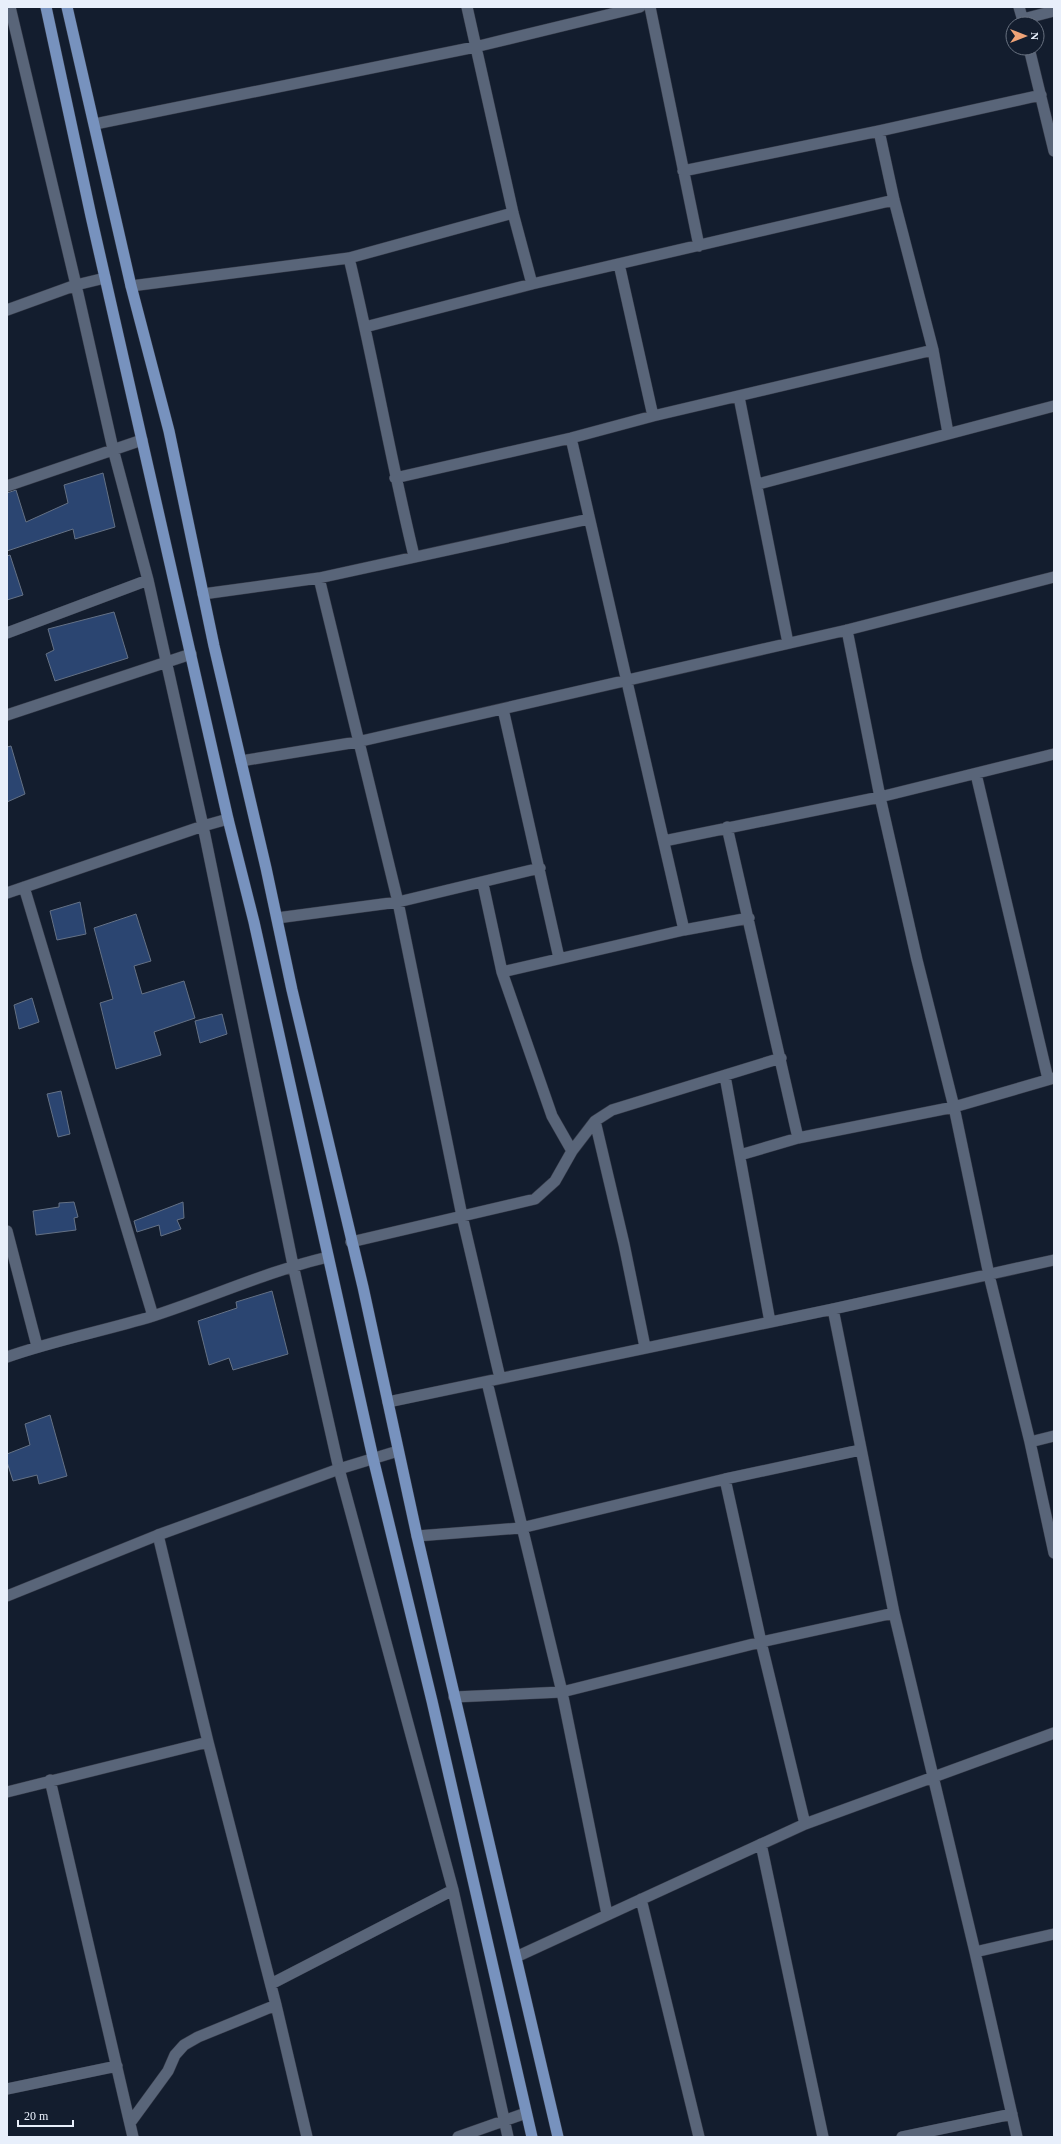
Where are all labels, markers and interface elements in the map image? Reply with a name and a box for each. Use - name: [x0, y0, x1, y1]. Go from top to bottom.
- north arrow: [1005, 16, 1045, 56]
- text: N: [1029, 32, 1041, 40]
- scale bar: [18, 2102, 73, 2128]
- text: 20 m: [24, 2109, 49, 2123]

